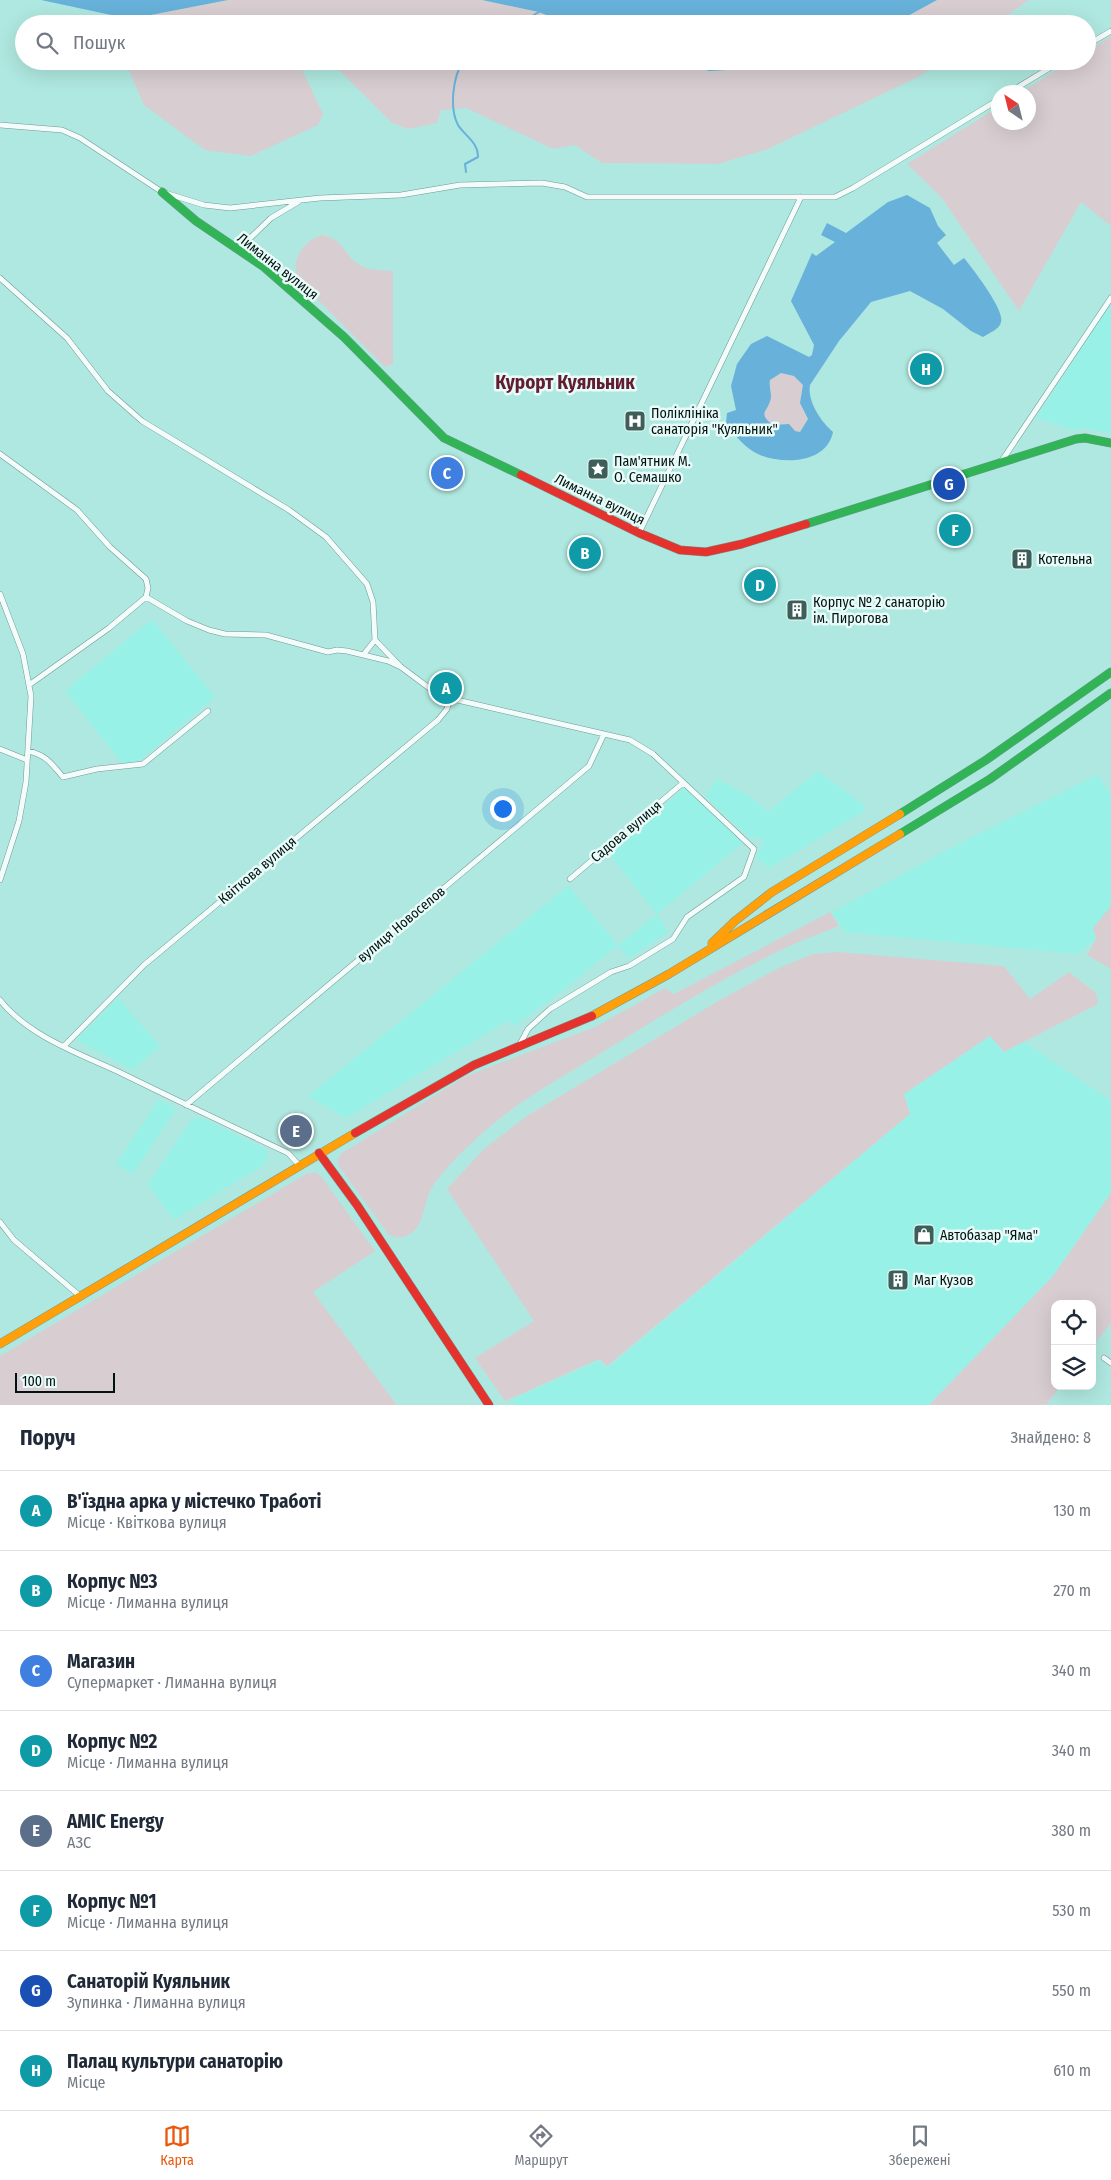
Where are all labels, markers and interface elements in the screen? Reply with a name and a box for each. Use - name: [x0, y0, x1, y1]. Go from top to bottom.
- search box: [15, 15, 1096, 70]
- icon: search: [33, 29, 61, 57]
- text: Пошук: [73, 31, 125, 54]
- north arrow: [991, 85, 1036, 130]
- street label: Лиманна вулиця: [234, 229, 322, 303]
- pin: H: [910, 350, 942, 388]
- district label: Курорт Куяльник: [495, 371, 635, 394]
- place label: Поліклініка санаторія "Куяльник": [651, 405, 778, 438]
- hospital icon: Поліклініка санаторія "Куяльник": [623, 409, 647, 433]
- place label: Пам'ятник М. О. Семашко: [614, 453, 691, 486]
- pin: C: [431, 454, 463, 492]
- place icon: Пам'ятник М. О. Семашко: [586, 457, 610, 481]
- pin: G: [933, 465, 965, 503]
- street label: Лиманна вулиця: [552, 470, 648, 529]
- pin: F: [939, 511, 971, 549]
- pin: B: [569, 534, 601, 572]
- building icon: Котельна: [1010, 547, 1034, 571]
- place label: Котельна: [1038, 551, 1093, 568]
- pin: D: [744, 566, 776, 604]
- place label: Корпус № 2 санаторію ім. Пирогова: [813, 594, 945, 627]
- building icon: Корпус № 2 санаторію ім. Пирогова: [785, 598, 809, 622]
- pin: A: [430, 669, 462, 707]
- your location: [490, 796, 516, 822]
- street label: Садова вулиця: [587, 797, 665, 866]
- street label: Квіткова вулиця: [215, 833, 300, 908]
- street label: вулиця Новоселов: [354, 883, 449, 966]
- pin: E: [280, 1112, 312, 1150]
- shop icon: Автобазар "Яма": [912, 1223, 936, 1247]
- place label: Автобазар "Яма": [940, 1227, 1038, 1244]
- building icon: Маг Кузов: [886, 1268, 910, 1292]
- place label: Маг Кузов: [914, 1272, 974, 1289]
- map controls: [1051, 1300, 1096, 1390]
- button: locate: [1051, 1300, 1096, 1345]
- button: layers: [1051, 1345, 1096, 1390]
- scale bar: [15, 1370, 115, 1393]
- text: 100 m: [22, 1373, 56, 1390]
- text: Поруч: [20, 1425, 76, 1451]
- text: Знайдено: 8: [1010, 1428, 1091, 1447]
- text: В'їздна арка у містечко Тработі: [67, 1490, 321, 1513]
- text: A: [32, 1501, 40, 1520]
- text: 130 m: [1053, 1501, 1091, 1520]
- text: Місце · Квіткова вулиця: [67, 1513, 227, 1532]
- text: Корпус №3: [67, 1570, 158, 1593]
- text: B: [32, 1581, 40, 1600]
- text: 270 m: [1053, 1581, 1091, 1600]
- text: Місце · Лиманна вулиця: [67, 1593, 229, 1612]
- text: Магазин: [67, 1650, 135, 1673]
- text: C: [32, 1661, 40, 1680]
- text: 340 m: [1052, 1661, 1091, 1680]
- text: Супермаркет · Лиманна вулиця: [67, 1673, 277, 1692]
- text: Корпус №2: [67, 1730, 157, 1753]
- text: D: [31, 1741, 41, 1760]
- text: 340 m: [1052, 1741, 1091, 1760]
- text: Місце · Лиманна вулиця: [67, 1753, 229, 1772]
- text: AMIC Energy: [67, 1810, 164, 1833]
- text: E: [32, 1821, 40, 1840]
- text: 380 m: [1051, 1821, 1091, 1840]
- text: АЗС: [67, 1833, 91, 1852]
- text: Корпус №1: [67, 1890, 157, 1913]
- text: F: [32, 1901, 40, 1920]
- text: 530 m: [1052, 1901, 1091, 1920]
- text: Місце · Лиманна вулиця: [67, 1913, 229, 1932]
- text: Санаторій Куяльник: [67, 1970, 230, 1993]
- text: G: [31, 1981, 41, 2000]
- text: 550 m: [1052, 1981, 1091, 2000]
- text: Зупинка · Лиманна вулиця: [67, 1993, 246, 2012]
- text: Палац культури санаторію: [67, 2050, 283, 2073]
- text: H: [31, 2061, 41, 2080]
- text: 610 m: [1053, 2061, 1091, 2080]
- text: Місце: [67, 2073, 105, 2092]
- tab: Карта: [160, 2122, 194, 2169]
- tab: Маршрут: [515, 2122, 568, 2169]
- tab: Збережені: [889, 2122, 951, 2169]

